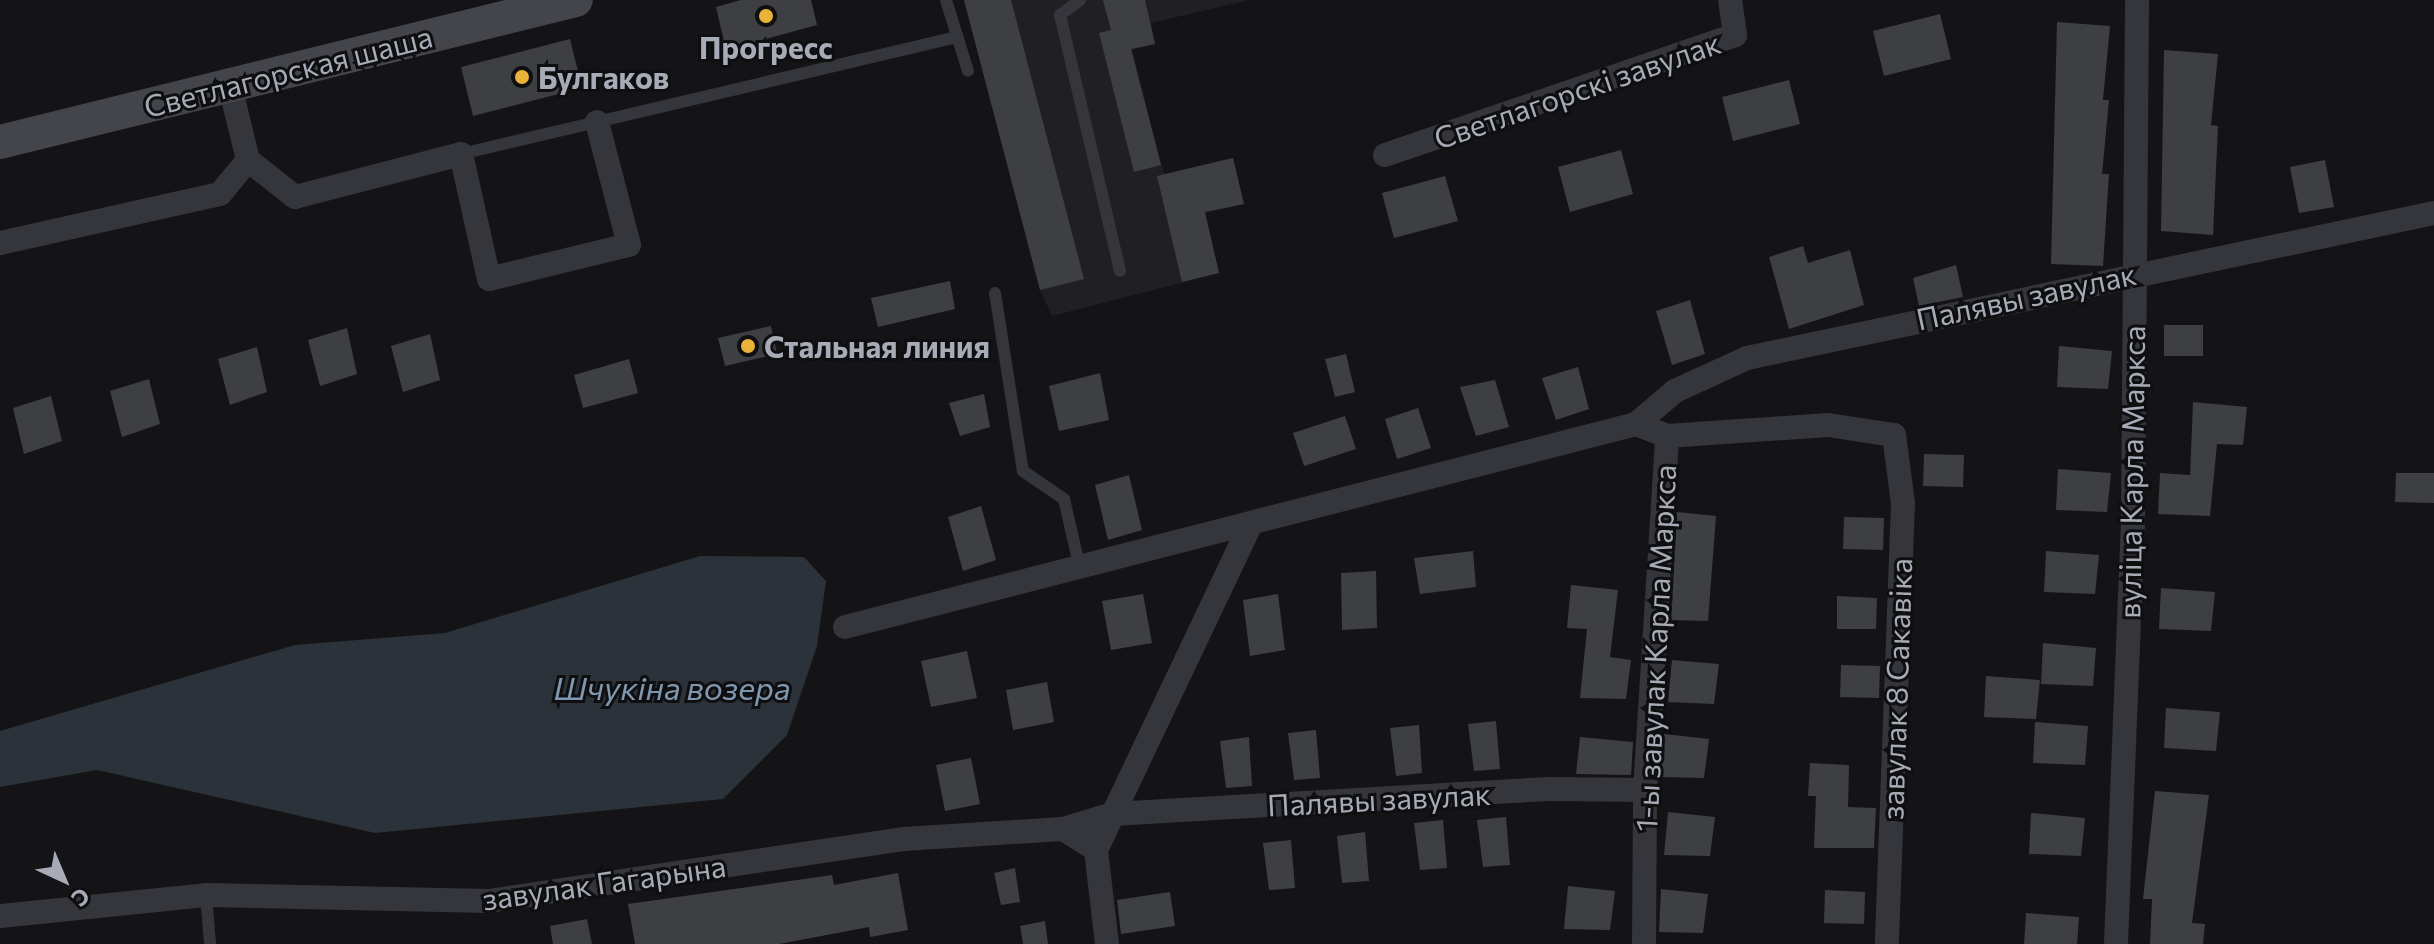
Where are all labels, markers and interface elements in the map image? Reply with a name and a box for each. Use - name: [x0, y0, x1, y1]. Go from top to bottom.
- marker: Прогресс: [757, 7, 775, 25]
- street label: Светлагорская шаша: [140, 18, 436, 124]
- street label: Светлагорскі завулак: [1429, 24, 1725, 156]
- place label: Прогресс: [699, 29, 833, 65]
- place label: Булгаков: [538, 59, 669, 95]
- marker: Булгаков: [513, 68, 531, 86]
- street label: Палявы завулак: [1913, 255, 2139, 337]
- street label: вуліца Карла Маркса: [2110, 325, 2152, 619]
- place label: Стальная линия: [764, 328, 990, 364]
- marker: Стальная линия: [739, 337, 757, 355]
- street label: 1-ы завулак Карла Маркса: [1627, 464, 1683, 832]
- street label: завулак 8 Сакавіка: [1873, 557, 1919, 821]
- water label: Шчукіна возера: [553, 668, 791, 706]
- street label: Палявы завулак: [1266, 775, 1492, 823]
- north arrow: [24, 840, 104, 920]
- street label: завулак Гагарына: [480, 847, 728, 917]
- text: С: [66, 883, 96, 913]

